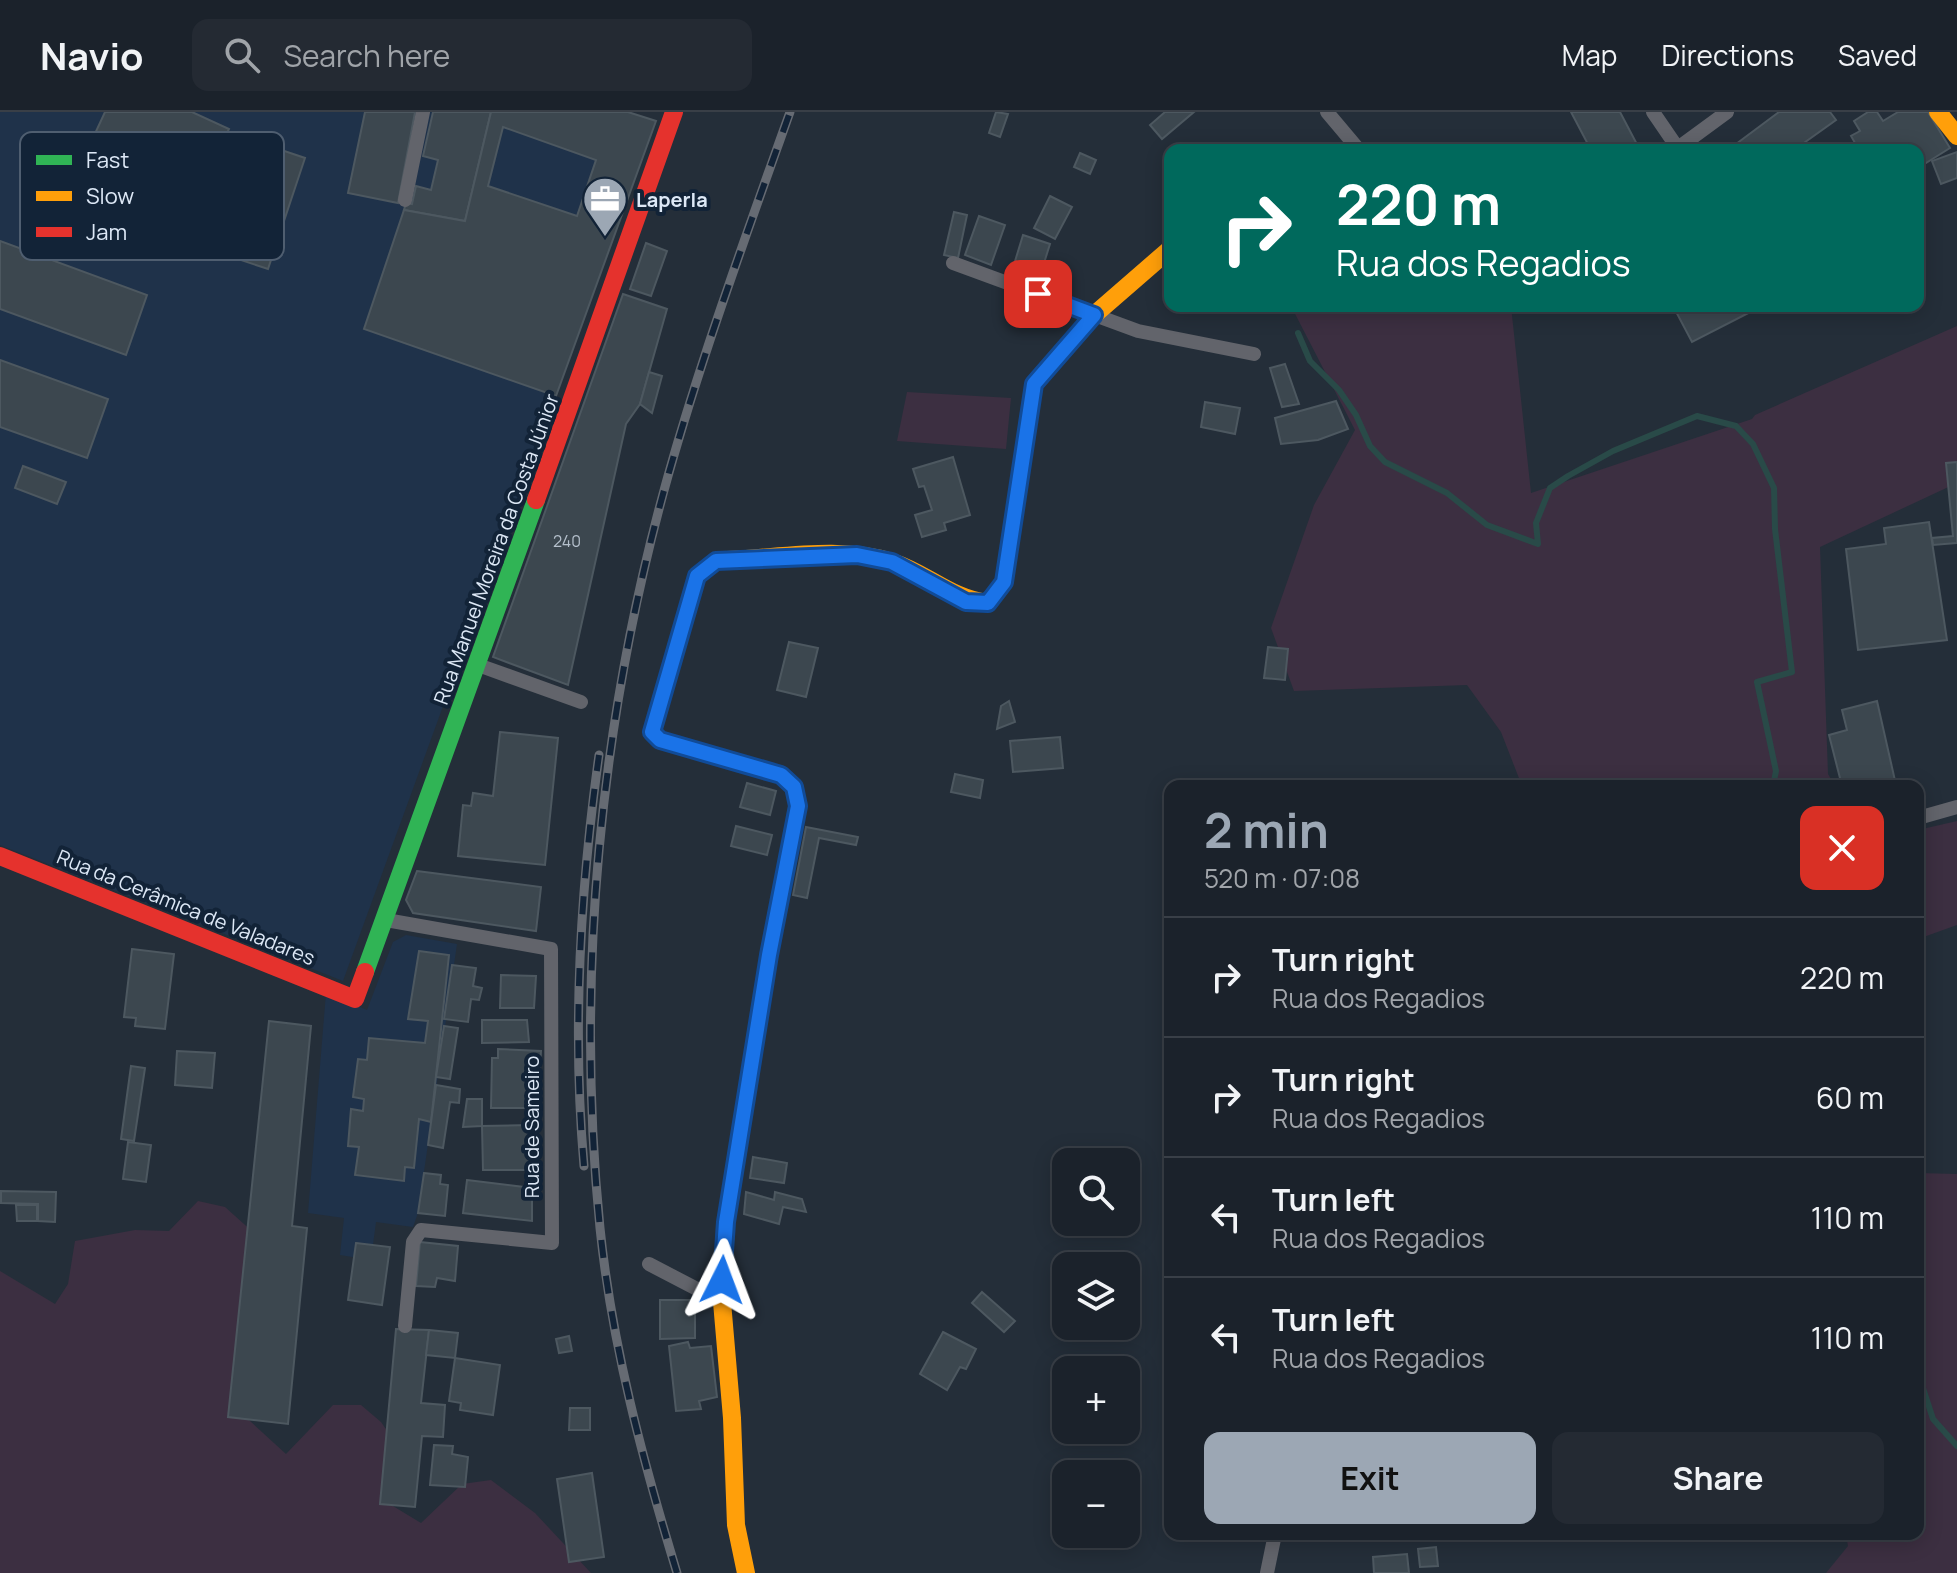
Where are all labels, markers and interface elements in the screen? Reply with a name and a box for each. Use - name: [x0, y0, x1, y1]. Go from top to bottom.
- search box: [192, 19, 752, 91]
- text: Navio: [40, 29, 144, 81]
- icon: search: [220, 33, 264, 77]
- text: Search here: [284, 35, 450, 76]
- text: Map: [1562, 36, 1617, 74]
- text: Directions: [1661, 36, 1794, 74]
- text: Saved: [1838, 36, 1917, 74]
- legend: [20, 132, 284, 260]
- text: Fast: [86, 145, 129, 175]
- text: 220 m: [1336, 165, 1501, 242]
- office icon: Laperla: [581, 175, 629, 238]
- icon: right: [1204, 176, 1308, 280]
- text: Slow: [86, 181, 134, 211]
- place label: Laperla: [636, 186, 708, 213]
- text: Jam: [86, 217, 127, 247]
- text: Rua dos Regadios: [1336, 238, 1631, 287]
- pin: [1004, 260, 1072, 328]
- icon: arrive: [1016, 272, 1060, 316]
- street label: Rua Manuel Moreira da Costa Júnior: [427, 390, 565, 708]
- house number: 240: [553, 530, 581, 552]
- text: 2 min: [1204, 797, 1329, 862]
- button: close: [1800, 806, 1884, 890]
- street label: Rua da Cerâmica de Valadares: [53, 843, 319, 971]
- text: 520 m · 07:08: [1204, 860, 1360, 896]
- text: Turn right: [1272, 939, 1415, 980]
- icon: right: [1204, 955, 1248, 999]
- text: 220 m: [1800, 957, 1884, 998]
- text: Rua dos Regadios: [1272, 980, 1485, 1016]
- street label: Rua de Sameiro: [518, 1056, 545, 1198]
- text: Turn right: [1272, 1059, 1415, 1100]
- icon: right: [1204, 1075, 1248, 1119]
- text: 60 m: [1816, 1077, 1884, 1118]
- text: Rua dos Regadios: [1272, 1100, 1485, 1136]
- map controls: [1052, 1148, 1140, 1548]
- button: search: [1052, 1148, 1140, 1236]
- text: Turn left: [1272, 1179, 1395, 1220]
- icon: left: [1204, 1195, 1248, 1239]
- text: 110 m: [1811, 1197, 1884, 1238]
- text: Rua dos Regadios: [1272, 1220, 1485, 1256]
- position arrow: [680, 1238, 764, 1322]
- button: layers: [1052, 1252, 1140, 1340]
- text: Turn left: [1272, 1299, 1395, 1340]
- icon: left: [1204, 1315, 1248, 1359]
- text: 110 m: [1811, 1317, 1884, 1358]
- text: Rua dos Regadios: [1272, 1340, 1485, 1376]
- button: +: [1052, 1356, 1140, 1444]
- button: Exit: [1204, 1432, 1536, 1524]
- button: Share: [1552, 1432, 1884, 1524]
- button: −: [1052, 1460, 1140, 1548]

